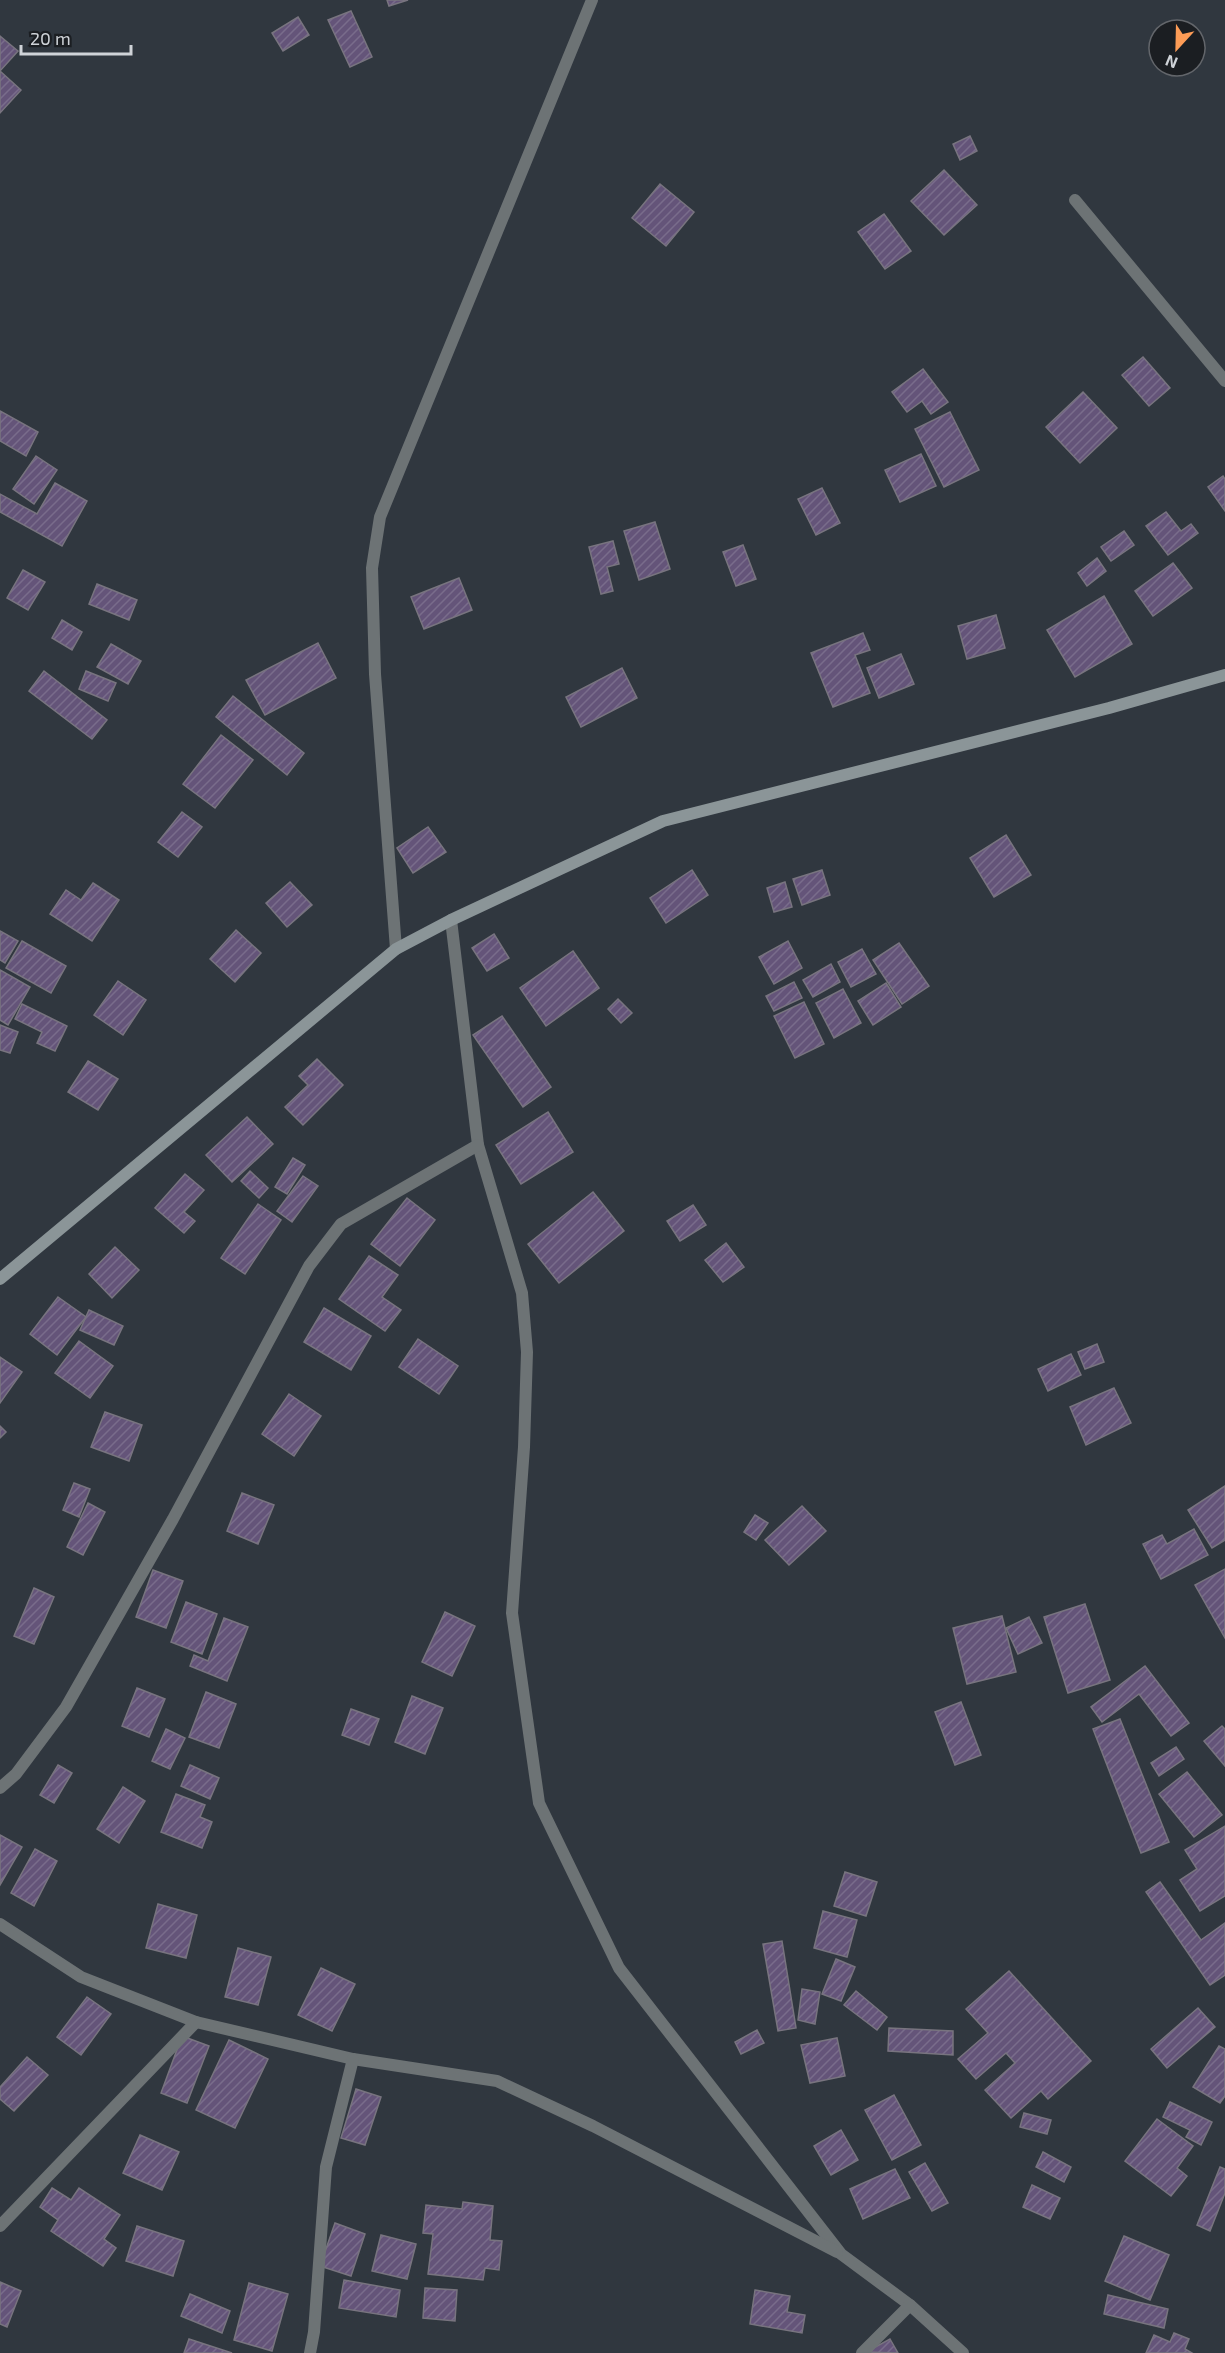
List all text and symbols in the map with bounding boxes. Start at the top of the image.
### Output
scale bar [21,18,130,56]
north arrow [1147,18,1207,78]
text: 20 m [30,27,71,49]
text: N [1162,51,1180,73]

